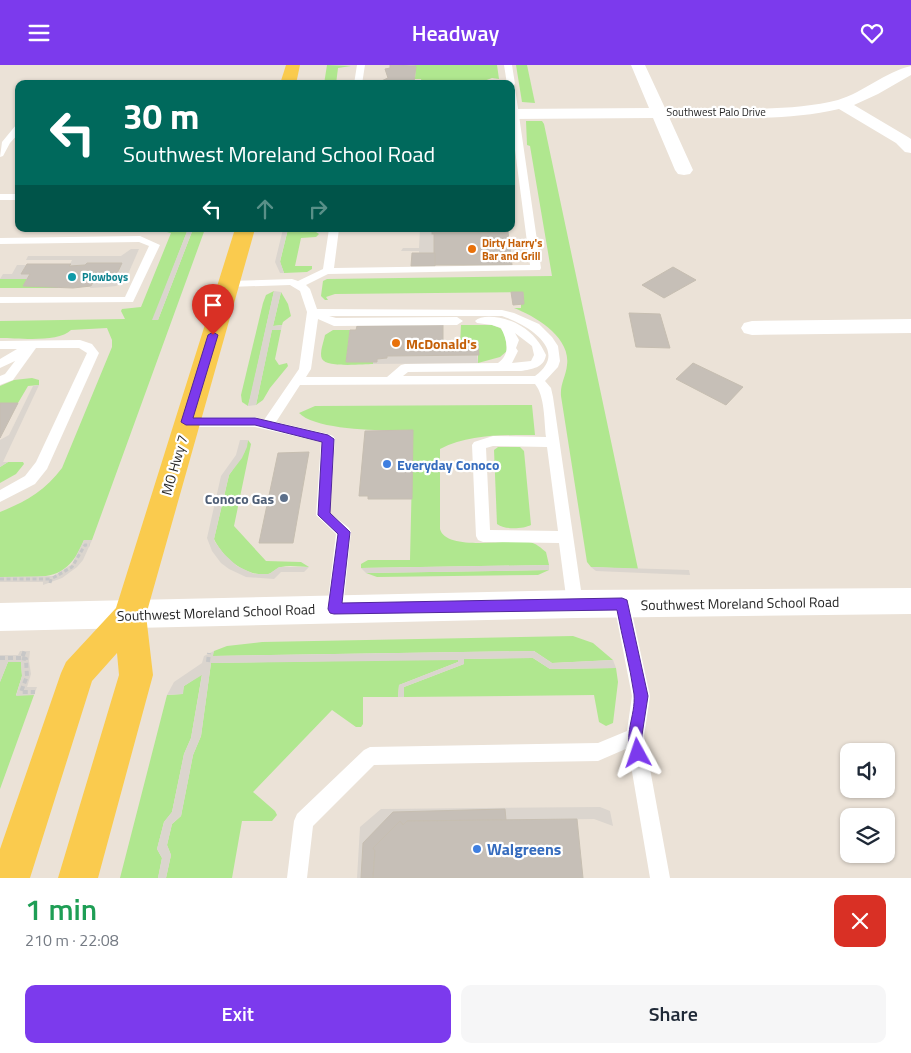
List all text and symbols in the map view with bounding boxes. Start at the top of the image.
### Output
text: Headway [412,16,499,50]
icon: menu [25,19,53,47]
icon: heart [858,19,886,47]
text: 30 m [123,89,199,143]
icon: left [40,100,105,165]
street label: Southwest Palo Drive [666,104,766,120]
text: Southwest Moreland School Road [123,137,435,171]
icon: left [198,195,226,223]
icon: ahead [251,195,279,223]
icon: right [304,195,332,223]
place label: Dirty Harry's Bar and Grill [482,235,542,264]
marker: Dirty Harry's Bar and Grill [466,243,478,255]
place label: Plowboys [82,269,128,285]
marker: Plowboys [66,271,78,283]
pin [192,284,234,335]
icon: arrive [199,291,227,319]
place label: McDonald's [406,333,477,354]
marker: McDonald's [390,337,402,349]
street label: MO Hwy 7 [155,432,193,498]
place label: Everyday Conoco [397,454,499,475]
marker: Everyday Conoco [381,458,393,470]
place label: Conoco Gas [205,488,274,509]
marker: Conoco Gas [278,492,290,504]
street label: Southwest Moreland School Road [640,591,840,615]
street label: Southwest Moreland School Road [116,598,316,626]
position arrow [611,726,663,778]
map controls [840,743,895,863]
button: sound [840,743,895,798]
button: layers [840,808,895,863]
place label: Walgreens [487,837,561,861]
marker: Walgreens [471,843,483,855]
text: 1 min [25,886,97,932]
button: close [834,895,886,947]
text: 210 m · 22:08 [25,928,119,952]
button: Exit [25,985,451,1043]
button: Share [461,985,886,1043]

